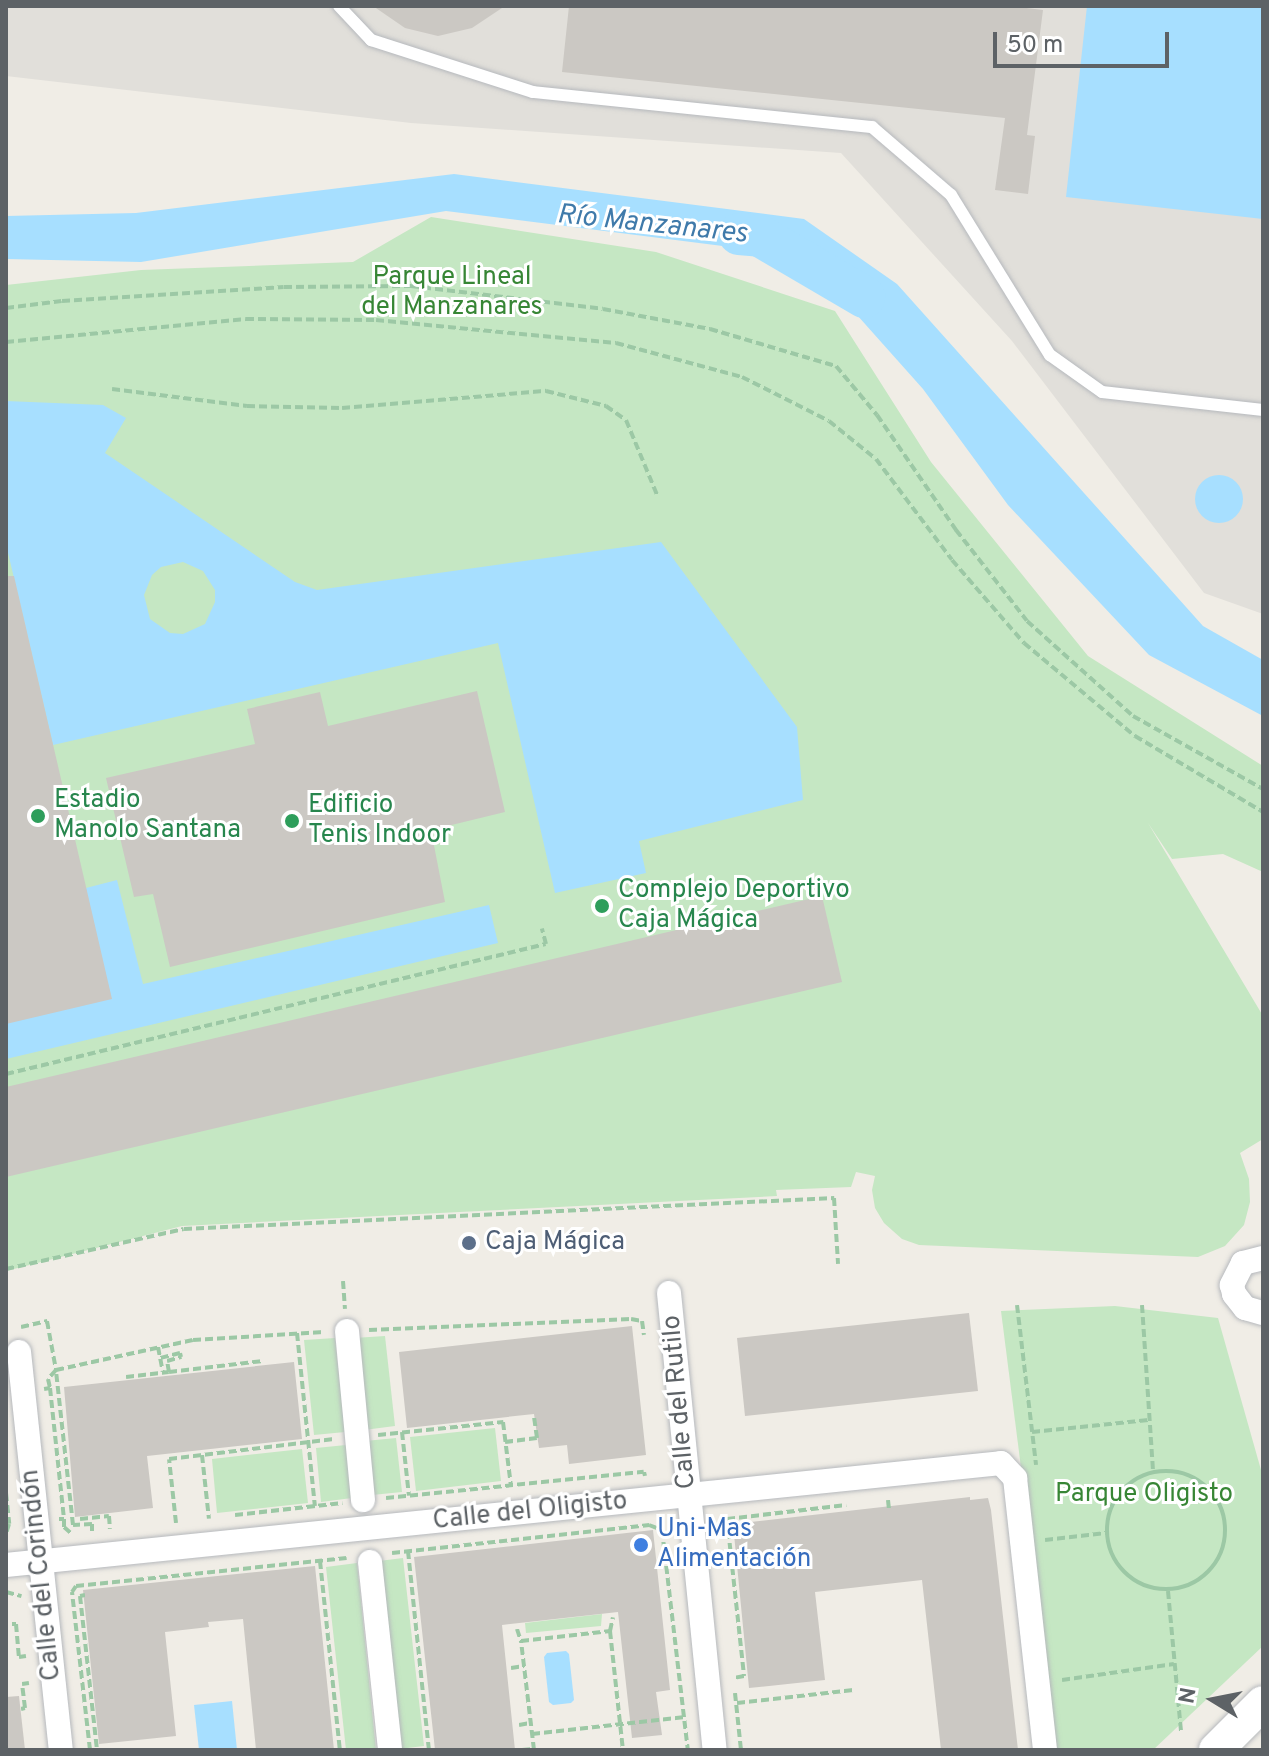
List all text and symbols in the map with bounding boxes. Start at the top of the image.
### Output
scale bar [997,16,1173,66]
text: 50 m [1007,31,1063,61]
water label: Río Manzanares [555,198,749,252]
park label: Parque Lineal del Manzanares [361,262,543,324]
place label: Estadio Manolo Santana [54,785,241,846]
place label: Edificio Tenis Indoor [308,790,451,852]
marker: Estadio Manolo Santana [29,807,47,825]
marker: Edificio Tenis Indoor [283,812,301,830]
place label: Complejo Deportivo Caja Mágica [618,875,850,936]
marker: Complejo Deportivo Caja Mágica [593,897,611,915]
place label: Caja Mágica [485,1227,625,1259]
marker: Caja Mágica [460,1234,478,1252]
street label: Calle del Rutilo [657,1314,703,1490]
street label: Calle del Corindón [15,1468,69,1682]
park label: Parque Oligisto [1055,1479,1233,1511]
street label: Calle del Oligisto [431,1486,629,1538]
place label: Uni-Mas Alimentación [657,1514,811,1576]
marker: Uni-Mas Alimentación [632,1536,650,1554]
north arrow [1173,1660,1253,1740]
text: N [1174,1686,1204,1706]

